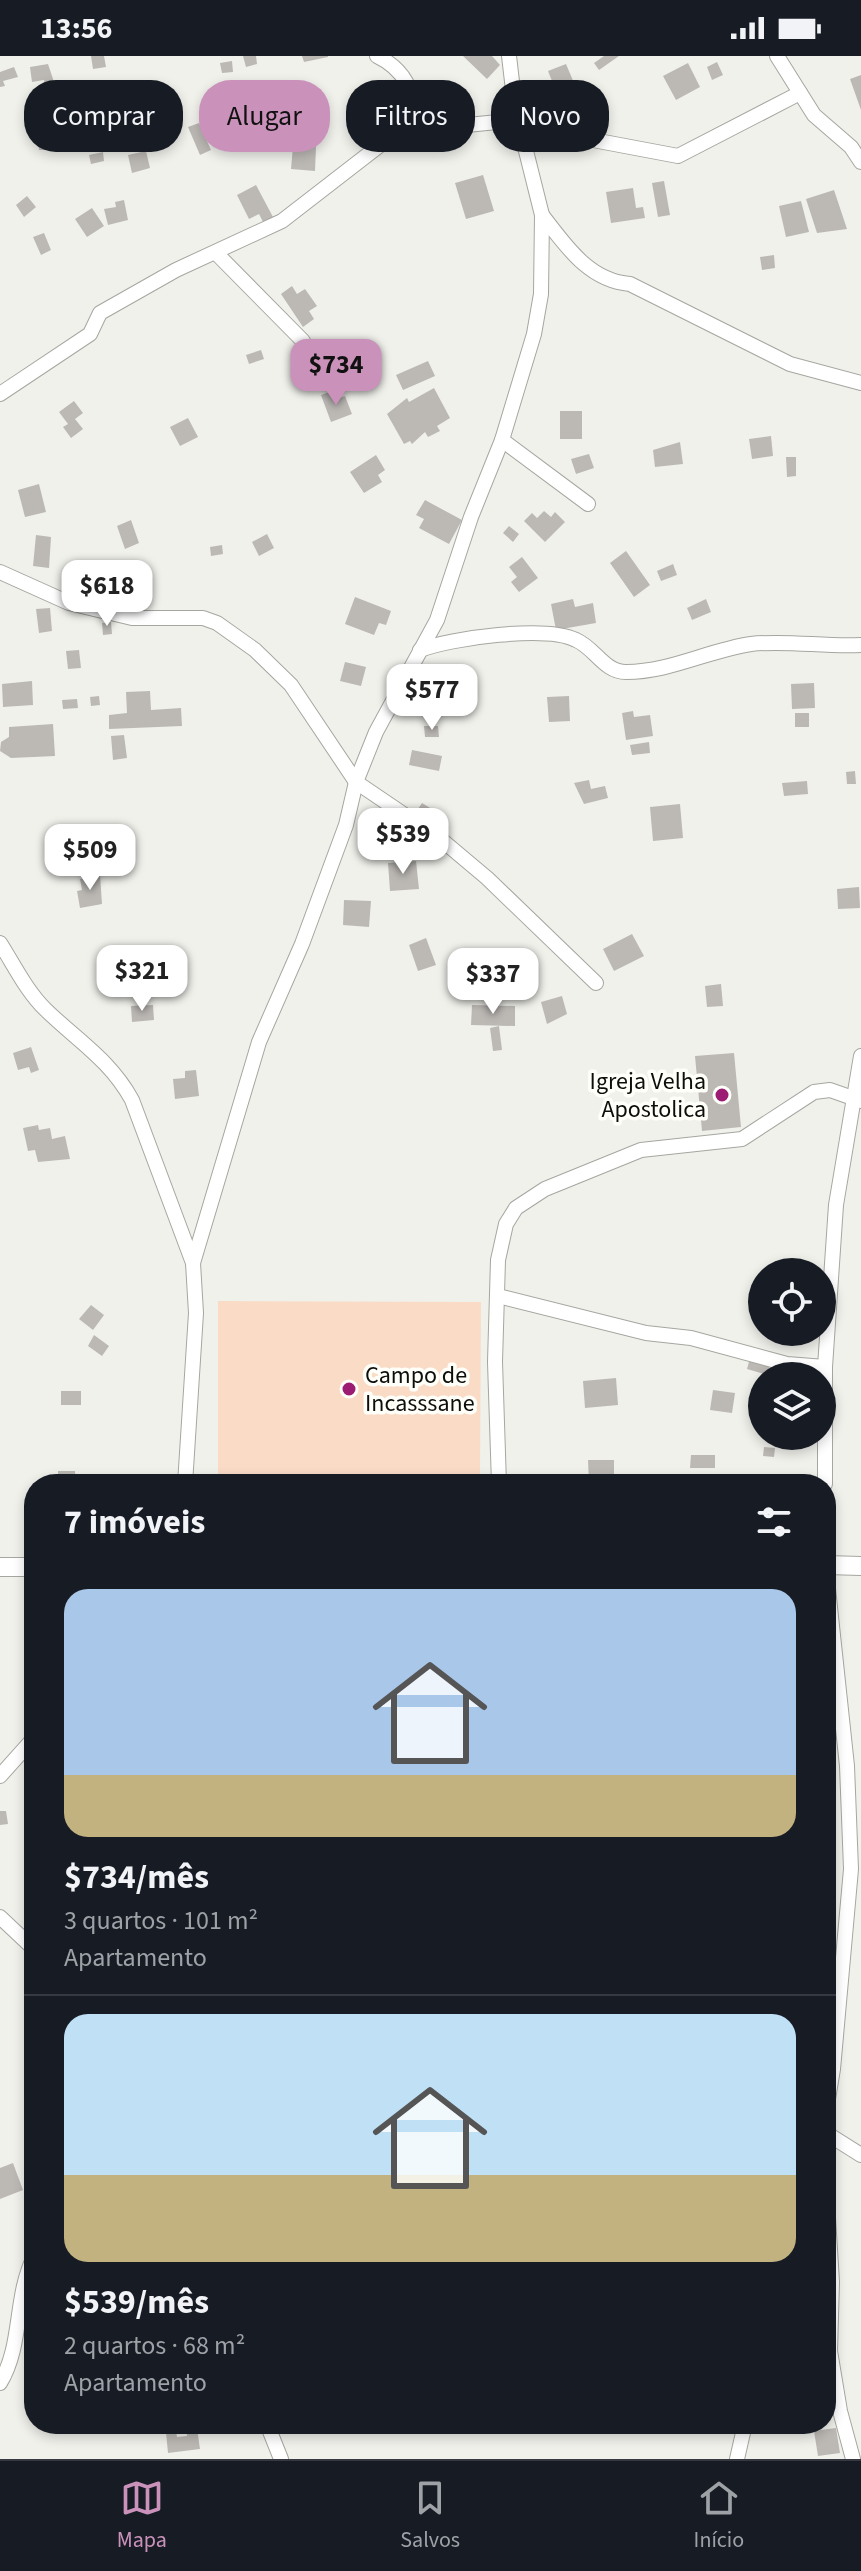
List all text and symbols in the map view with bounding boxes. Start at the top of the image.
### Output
text: 13:56 [40,7,112,50]
chip: Comprar [24,80,183,152]
chip: Alugar [199,80,330,152]
chip: Filtros [346,80,475,152]
chip: Novo [491,80,609,152]
pin: $734 [289,339,383,407]
text: $734 [309,346,363,383]
pin: $618 [60,560,154,628]
text: $618 [80,567,134,604]
pin: $577 [385,664,479,732]
text: $577 [405,671,459,708]
pin: $539 [356,808,450,876]
text: $539 [376,815,430,852]
pin: $509 [43,824,137,892]
text: $509 [63,831,117,868]
pin: $321 [95,945,189,1013]
pin: $337 [446,948,540,1016]
text: $321 [115,952,169,989]
text: $337 [466,955,520,992]
place label: Igreja Velha Apostolica [590,1064,706,1127]
marker: Igreja Velha Apostolica [713,1086,731,1104]
map controls [748,1258,836,1450]
button: locate [748,1258,836,1346]
place label: Campo de Incasssane [365,1358,475,1421]
button: layers [748,1362,836,1450]
marker: Campo de Incasssane [340,1380,358,1398]
text: 7 imóveis [64,1498,205,1547]
icon: filters [752,1500,796,1544]
icon: home [358,1641,502,1785]
text: $734/mês [64,1853,209,1902]
text: 3 quartos · 101 m² [64,1902,258,1939]
text: Apartamento [64,1939,207,1976]
icon: home [358,2066,502,2210]
text: $539/mês [64,2278,209,2327]
text: 2 quartos · 68 m² [64,2327,245,2364]
text: Apartamento [64,2364,207,2401]
tab: Mapa [117,2476,167,2556]
tab: Salvos [400,2476,460,2556]
tab: Início [694,2476,744,2556]

